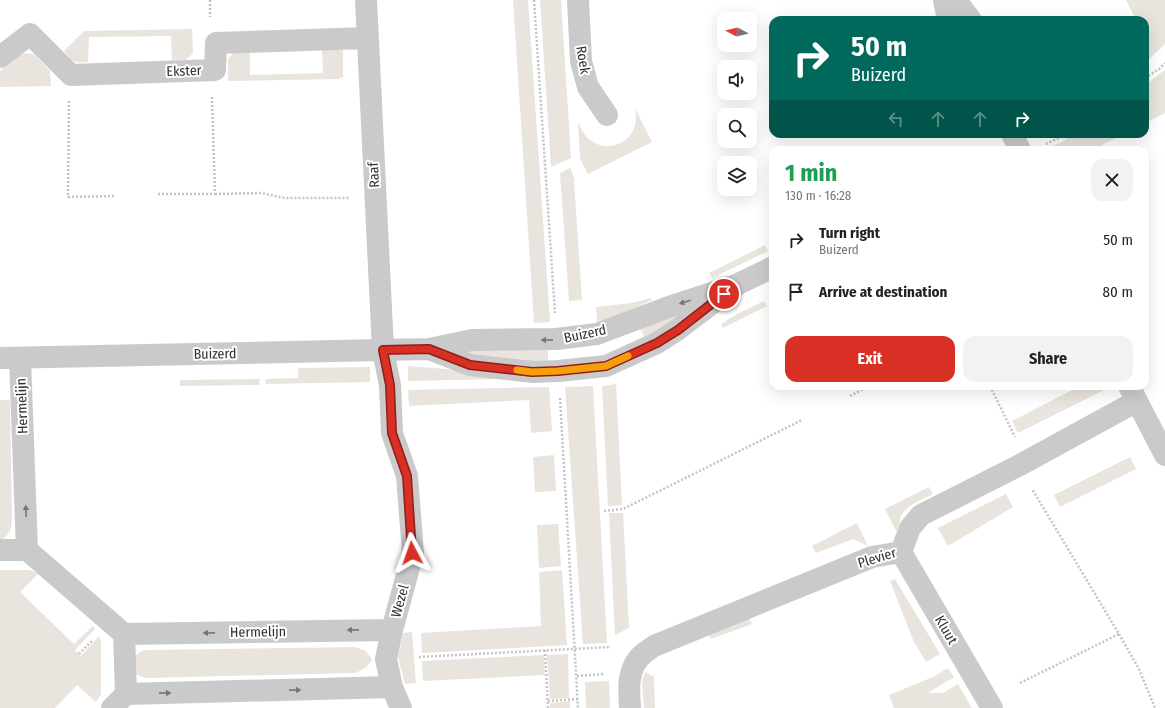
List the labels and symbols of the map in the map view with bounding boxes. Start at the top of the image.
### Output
north arrow [717,12,757,52]
street label: Roek [572,45,594,76]
street label: Ekster [166,62,202,80]
street label: Raaf [365,160,383,188]
pin [707,277,741,311]
one-way arrow [679,299,691,305]
street label: Buizerd [562,321,608,347]
one-way arrow [540,337,553,343]
street label: Buizerd [193,345,237,363]
street label: Hermelijn [13,378,31,434]
one-way arrow [22,505,29,517]
position arrow [391,532,433,574]
street label: Plevier [856,544,898,572]
street label: Wezel [387,582,413,619]
street label: Kluut [931,613,961,648]
street label: Hermelijn [230,623,286,641]
one-way arrow [346,627,359,633]
one-way arrow [203,629,215,636]
one-way arrow [289,686,301,693]
one-way arrow [159,690,172,696]

